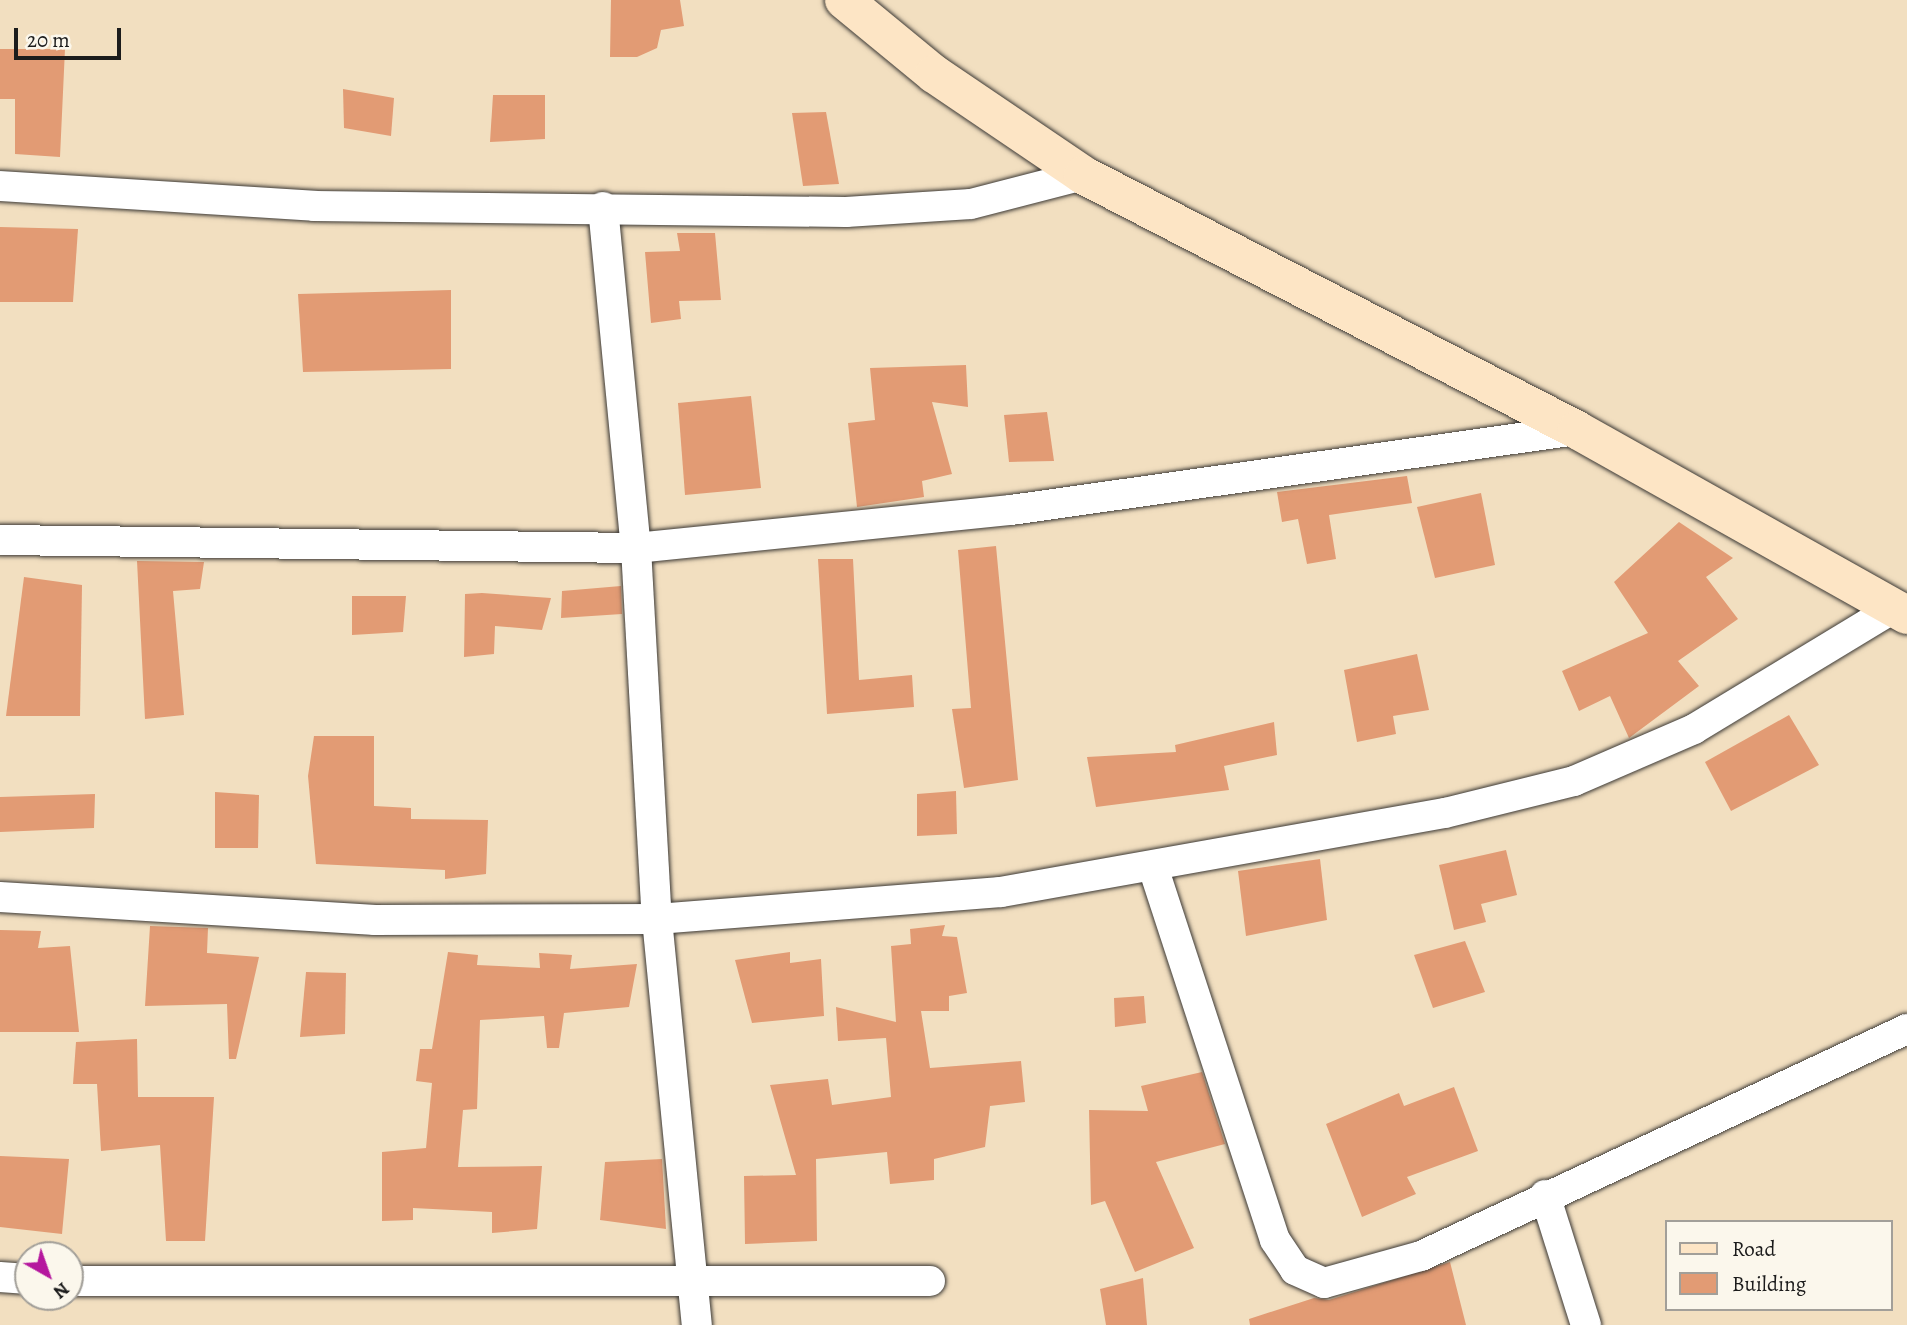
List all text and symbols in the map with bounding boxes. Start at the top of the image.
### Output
scale bar [18,14,124,58]
text: 20 m [27,26,70,54]
legend [1666,1220,1893,1311]
text: Road [1732,1235,1776,1263]
north arrow [14,1241,84,1311]
text: Building [1732,1270,1806,1298]
text: N [48,1276,75,1305]

